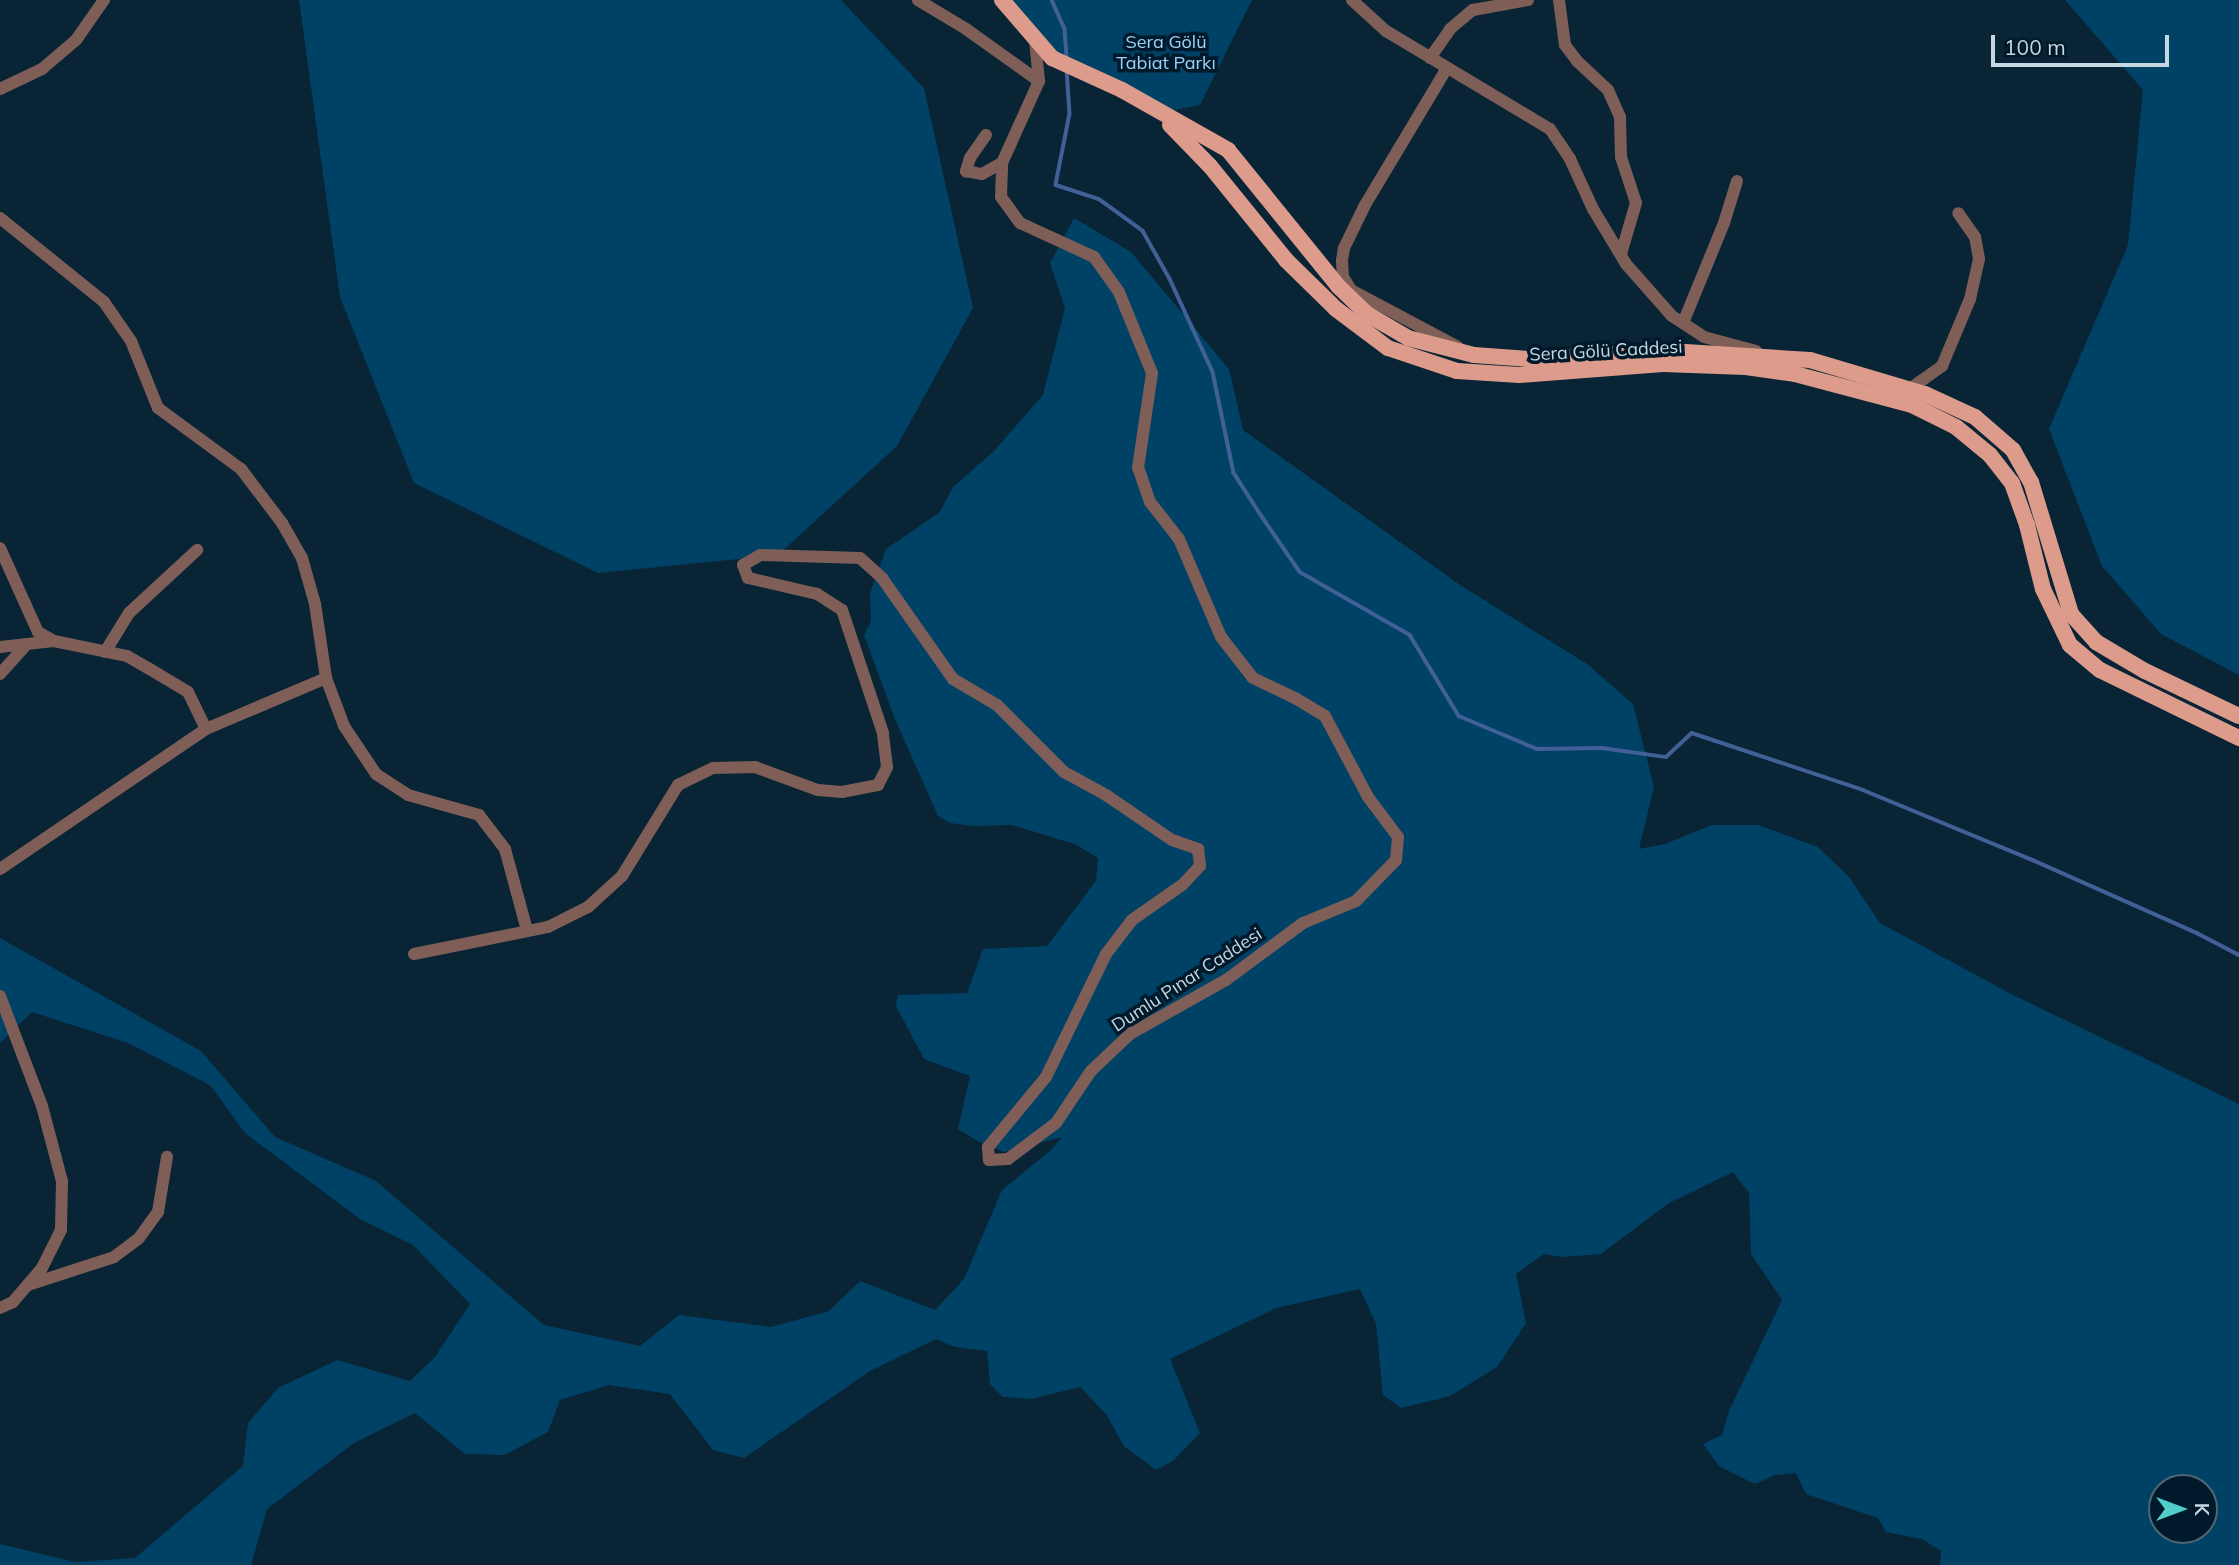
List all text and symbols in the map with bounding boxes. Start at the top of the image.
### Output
scale bar [1994,21,2172,65]
park label: Sera Gölü Tabiat Parkı [1116,32,1216,74]
text: 100 m [2004,34,2066,60]
street label: Sera Gölü Caddesi [1529,336,1683,366]
street label: Dumlu Pınar Caddesi [1108,923,1266,1037]
north arrow [2148,1474,2218,1544]
text: K [2190,1503,2214,1515]

